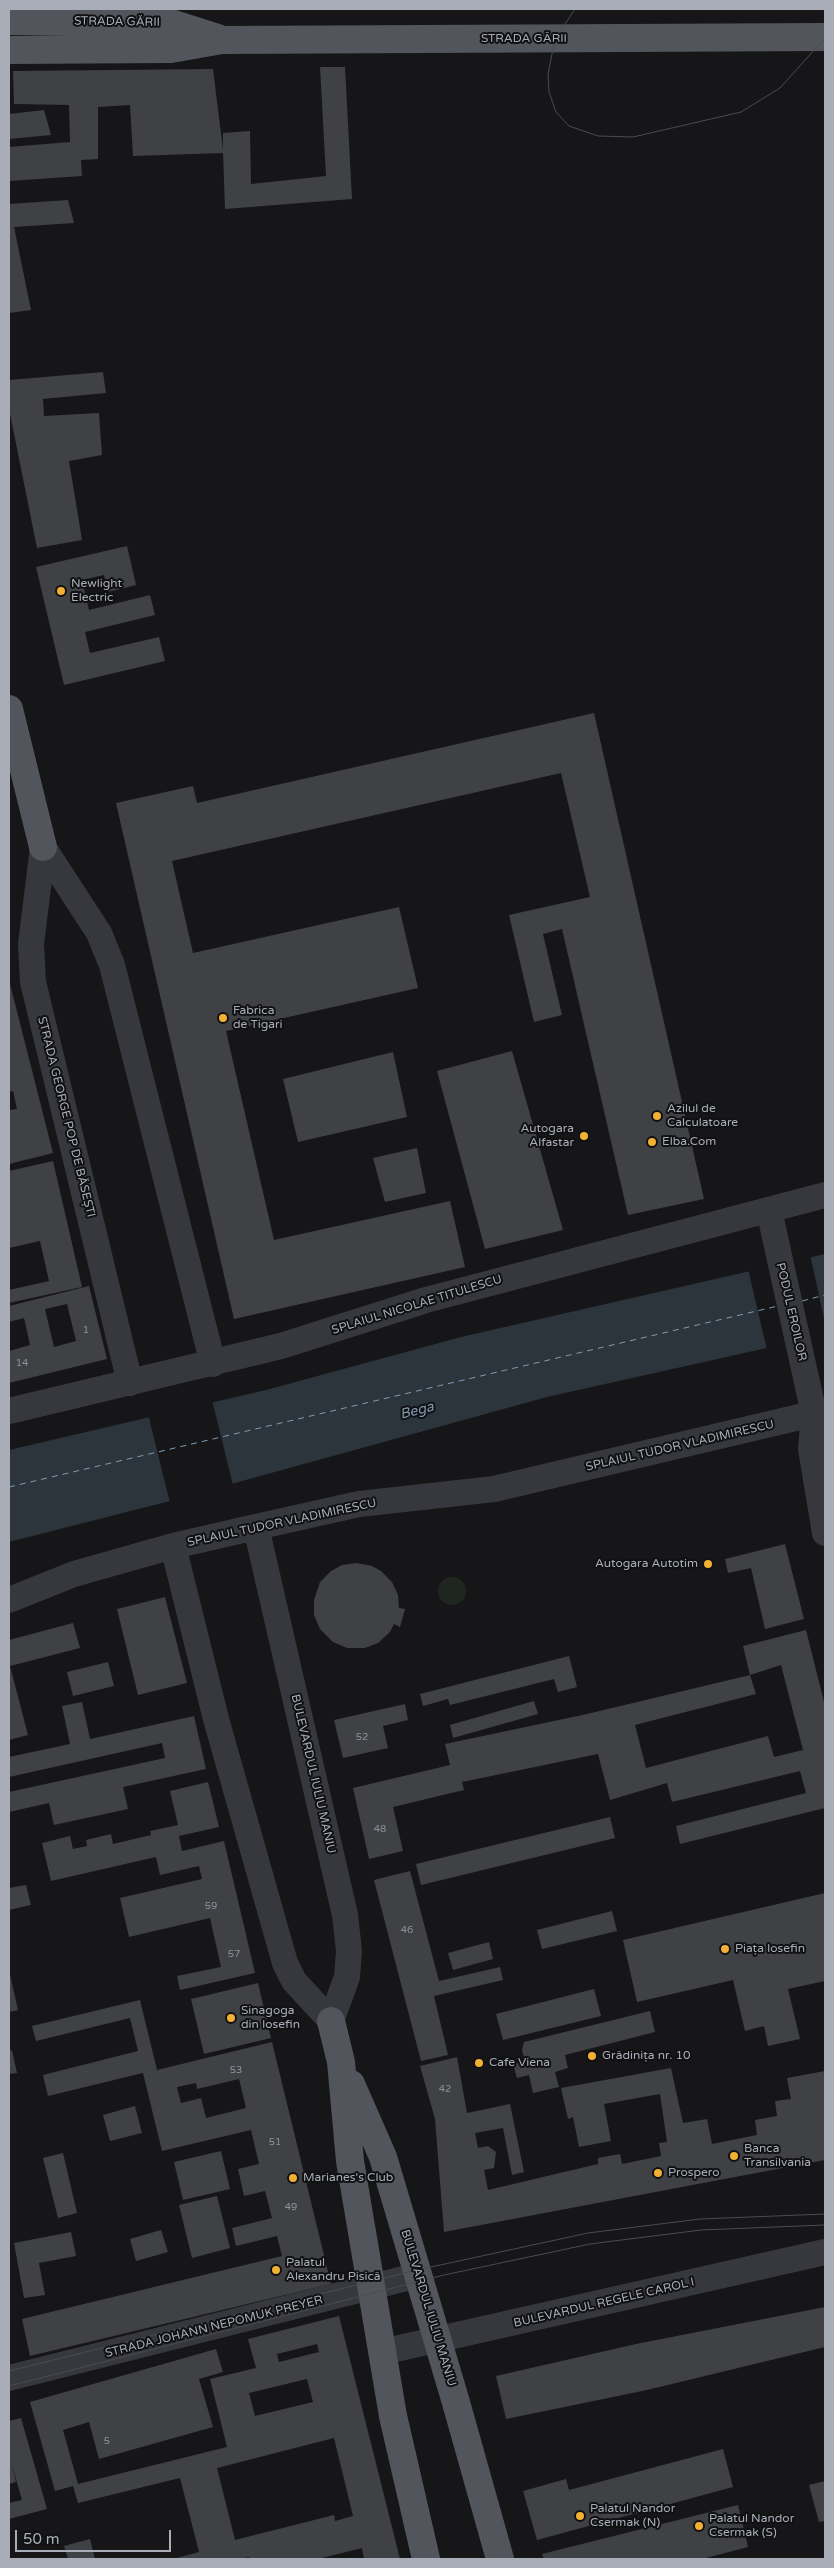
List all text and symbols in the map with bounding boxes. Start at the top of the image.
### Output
street label: STRADA GĂRII [74,14,160,30]
street label: STRADA GĂRII [481,32,567,46]
place label: Newlight Electric [71,577,122,605]
marker: Newlight Electric [55,585,67,597]
place label: Fabrica de Tigari [233,1004,283,1032]
marker: Fabrica de Tigari [217,1012,229,1024]
street label: STRADA GEORGE POP DE BĂSEȘTI [34,1015,98,1219]
place label: Azilul de Calculatoare [667,1102,738,1130]
marker: Azilul de Calculatoare [651,1110,663,1122]
place label: Autogara Alfastar [520,1122,574,1150]
marker: Autogara Alfastar [578,1130,590,1142]
place label: Elba.Com [662,1135,716,1149]
marker: Elba.Com [646,1136,658,1148]
street label: PODUL EROILOR [773,1261,809,1363]
street label: SPLAIUL NICOLAE TITULESCU [330,1272,504,1338]
house number: 1 [83,1324,89,1336]
house number: 14 [16,1357,28,1369]
water label: Bega [398,1399,436,1423]
street label: SPLAIUL TUDOR VLADIMIRESCU [584,1417,776,1475]
street label: SPLAIUL TUDOR VLADIMIRESCU [186,1496,378,1550]
place label: Autogara Autotim [595,1557,698,1571]
marker: Autogara Autotim [702,1558,714,1570]
street label: BULEVARDUL IULIU MANIU [288,1693,338,1855]
house number: 52 [356,1731,368,1743]
house number: 48 [374,1823,386,1835]
house number: 59 [205,1900,217,1912]
house number: 46 [401,1924,413,1936]
place label: Piața Iosefin [735,1942,805,1956]
marker: Piața Iosefin [719,1943,731,1955]
house number: 57 [228,1948,240,1960]
place label: Sinagoga din Iosefin [241,2004,300,2032]
marker: Sinagoga din Iosefin [225,2012,237,2024]
place label: Grădinița nr. 10 [602,2049,691,2063]
marker: Grădinița nr. 10 [586,2050,598,2062]
place label: Cafe Viena [489,2056,550,2070]
marker: Cafe Viena [473,2057,485,2069]
house number: 53 [230,2064,242,2076]
house number: 42 [439,2083,451,2095]
house number: 51 [269,2136,281,2148]
place label: Banca Transilvania [744,2142,811,2170]
marker: Banca Transilvania [728,2150,740,2162]
place label: Prospero [668,2166,720,2180]
marker: Prospero [652,2167,664,2179]
place label: Marianes's Club [303,2171,393,2185]
marker: Marianes's Club [287,2172,299,2184]
house number: 49 [285,2201,297,2213]
street label: BULEVARDUL IULIU MANIU [397,2228,459,2388]
place label: Palatul Alexandru Pisică [286,2256,381,2284]
marker: Palatul Alexandru Pisică [270,2264,282,2276]
street label: BULEVARDUL REGELE CAROL I [512,2275,696,2331]
street label: STRADA JOHANN NEPOMUK PREYER [104,2293,324,2361]
house number: 5 [104,2435,110,2447]
place label: Palatul Nandor Csermak (N) [590,2502,675,2530]
marker: Palatul Nandor Csermak (N) [574,2510,586,2522]
place label: Palatul Nandor Csermak (S) [709,2512,794,2540]
scale bar [18,2520,174,2552]
marker: Palatul Nandor Csermak (S) [693,2520,705,2532]
text: 50 m [23,2530,60,2548]

